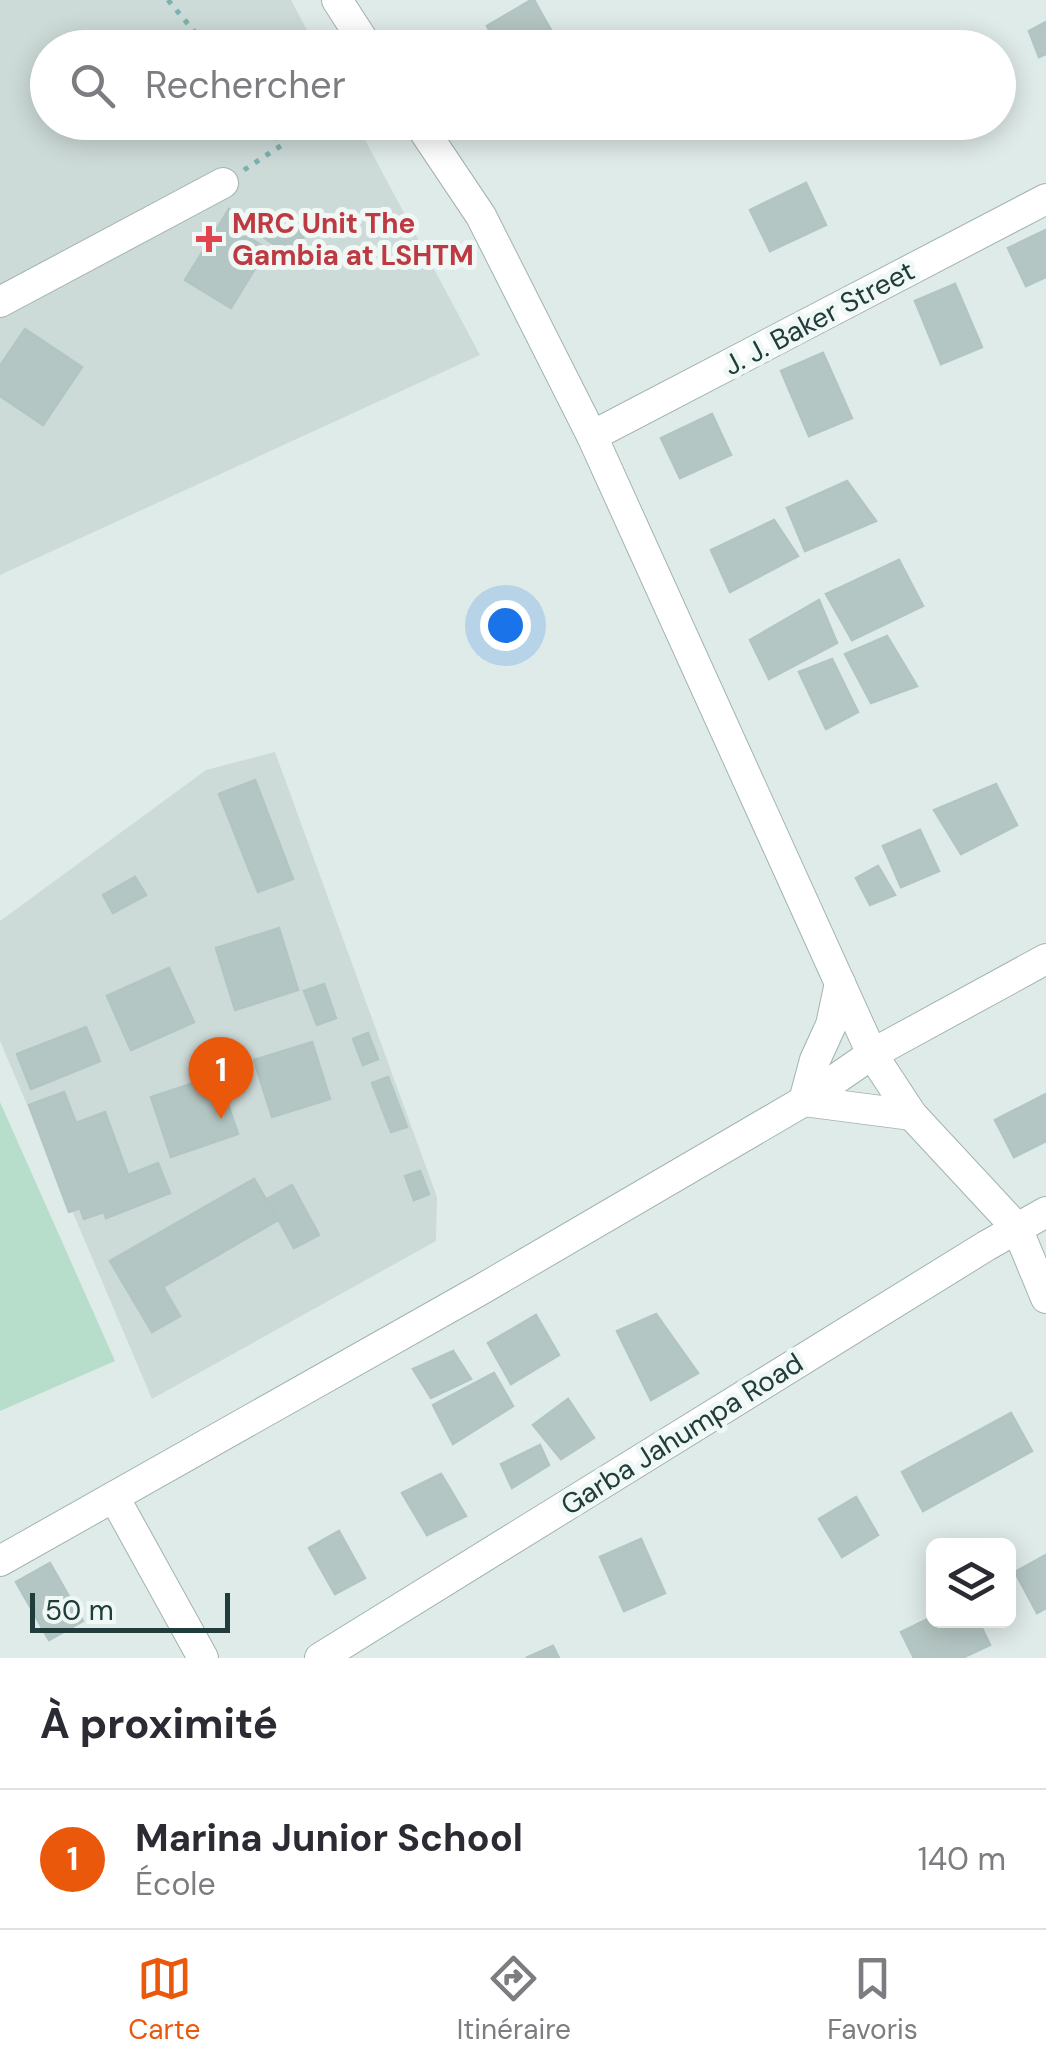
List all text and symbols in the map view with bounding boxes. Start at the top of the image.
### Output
search box [30,30,1016,140]
icon: search [65,58,120,113]
text: Rechercher [145,60,346,110]
place label: MRC Unit The Gambia at LSHTM [232,205,474,274]
marker: MRC Unit The Gambia at LSHTM [196,226,222,252]
street label: J. J. Baker Street [717,252,921,384]
your location [480,600,531,651]
pin: 1 [188,1036,254,1119]
street label: Garba Jahumpa Road [554,1344,810,1524]
map controls [926,1538,1016,1628]
button: layers [926,1538,1016,1628]
scale bar [30,1588,230,1632]
text: 50 m [45,1592,114,1629]
text: À proximité [40,1696,278,1751]
text: Marina Junior School [135,1813,523,1863]
text: 1 [67,1838,78,1880]
text: 140 m [918,1838,1006,1880]
text: École [135,1863,216,1905]
tab: Carte [128,1951,200,2048]
tab: Itinéraire [457,1951,571,2048]
tab: Favoris [827,1951,918,2048]

